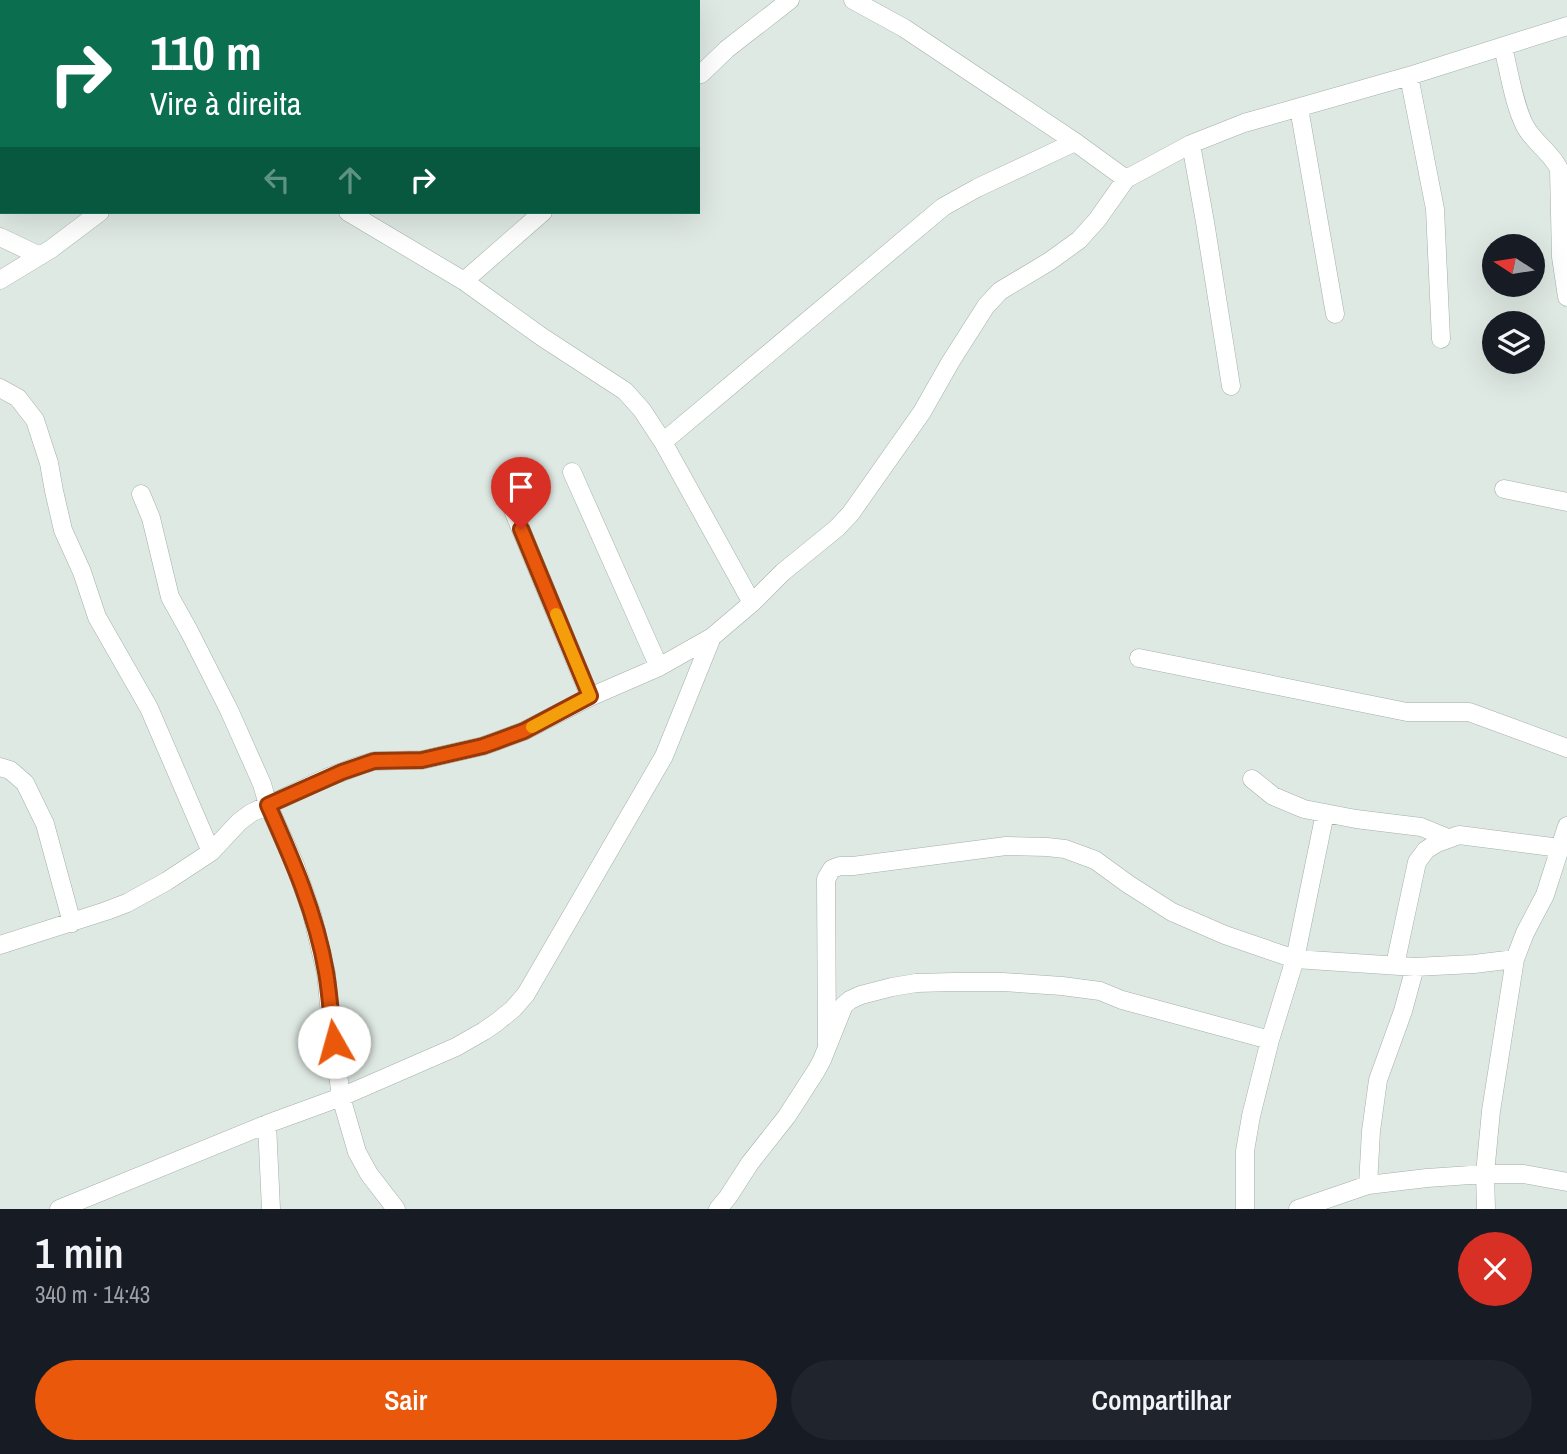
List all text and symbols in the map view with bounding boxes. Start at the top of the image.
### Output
text: 110 m [150,19,262,85]
icon: right [35,28,126,119]
text: Vire à direita [150,82,301,125]
icon: left [258,161,296,199]
icon: ahead [331,161,369,199]
icon: right [404,161,442,199]
north arrow [1482,234,1545,298]
map controls [1482,234,1545,374]
button: layers [1482,311,1545,374]
pin [491,457,551,529]
icon: arrive [502,468,540,506]
position arrow [297,1005,371,1079]
text: 1 min [35,1225,124,1281]
button: close [1458,1232,1532,1306]
text: 340 m · 14:43 [35,1279,150,1310]
button: Sair [35,1360,777,1440]
button: Compartilhar [791,1360,1532,1440]

